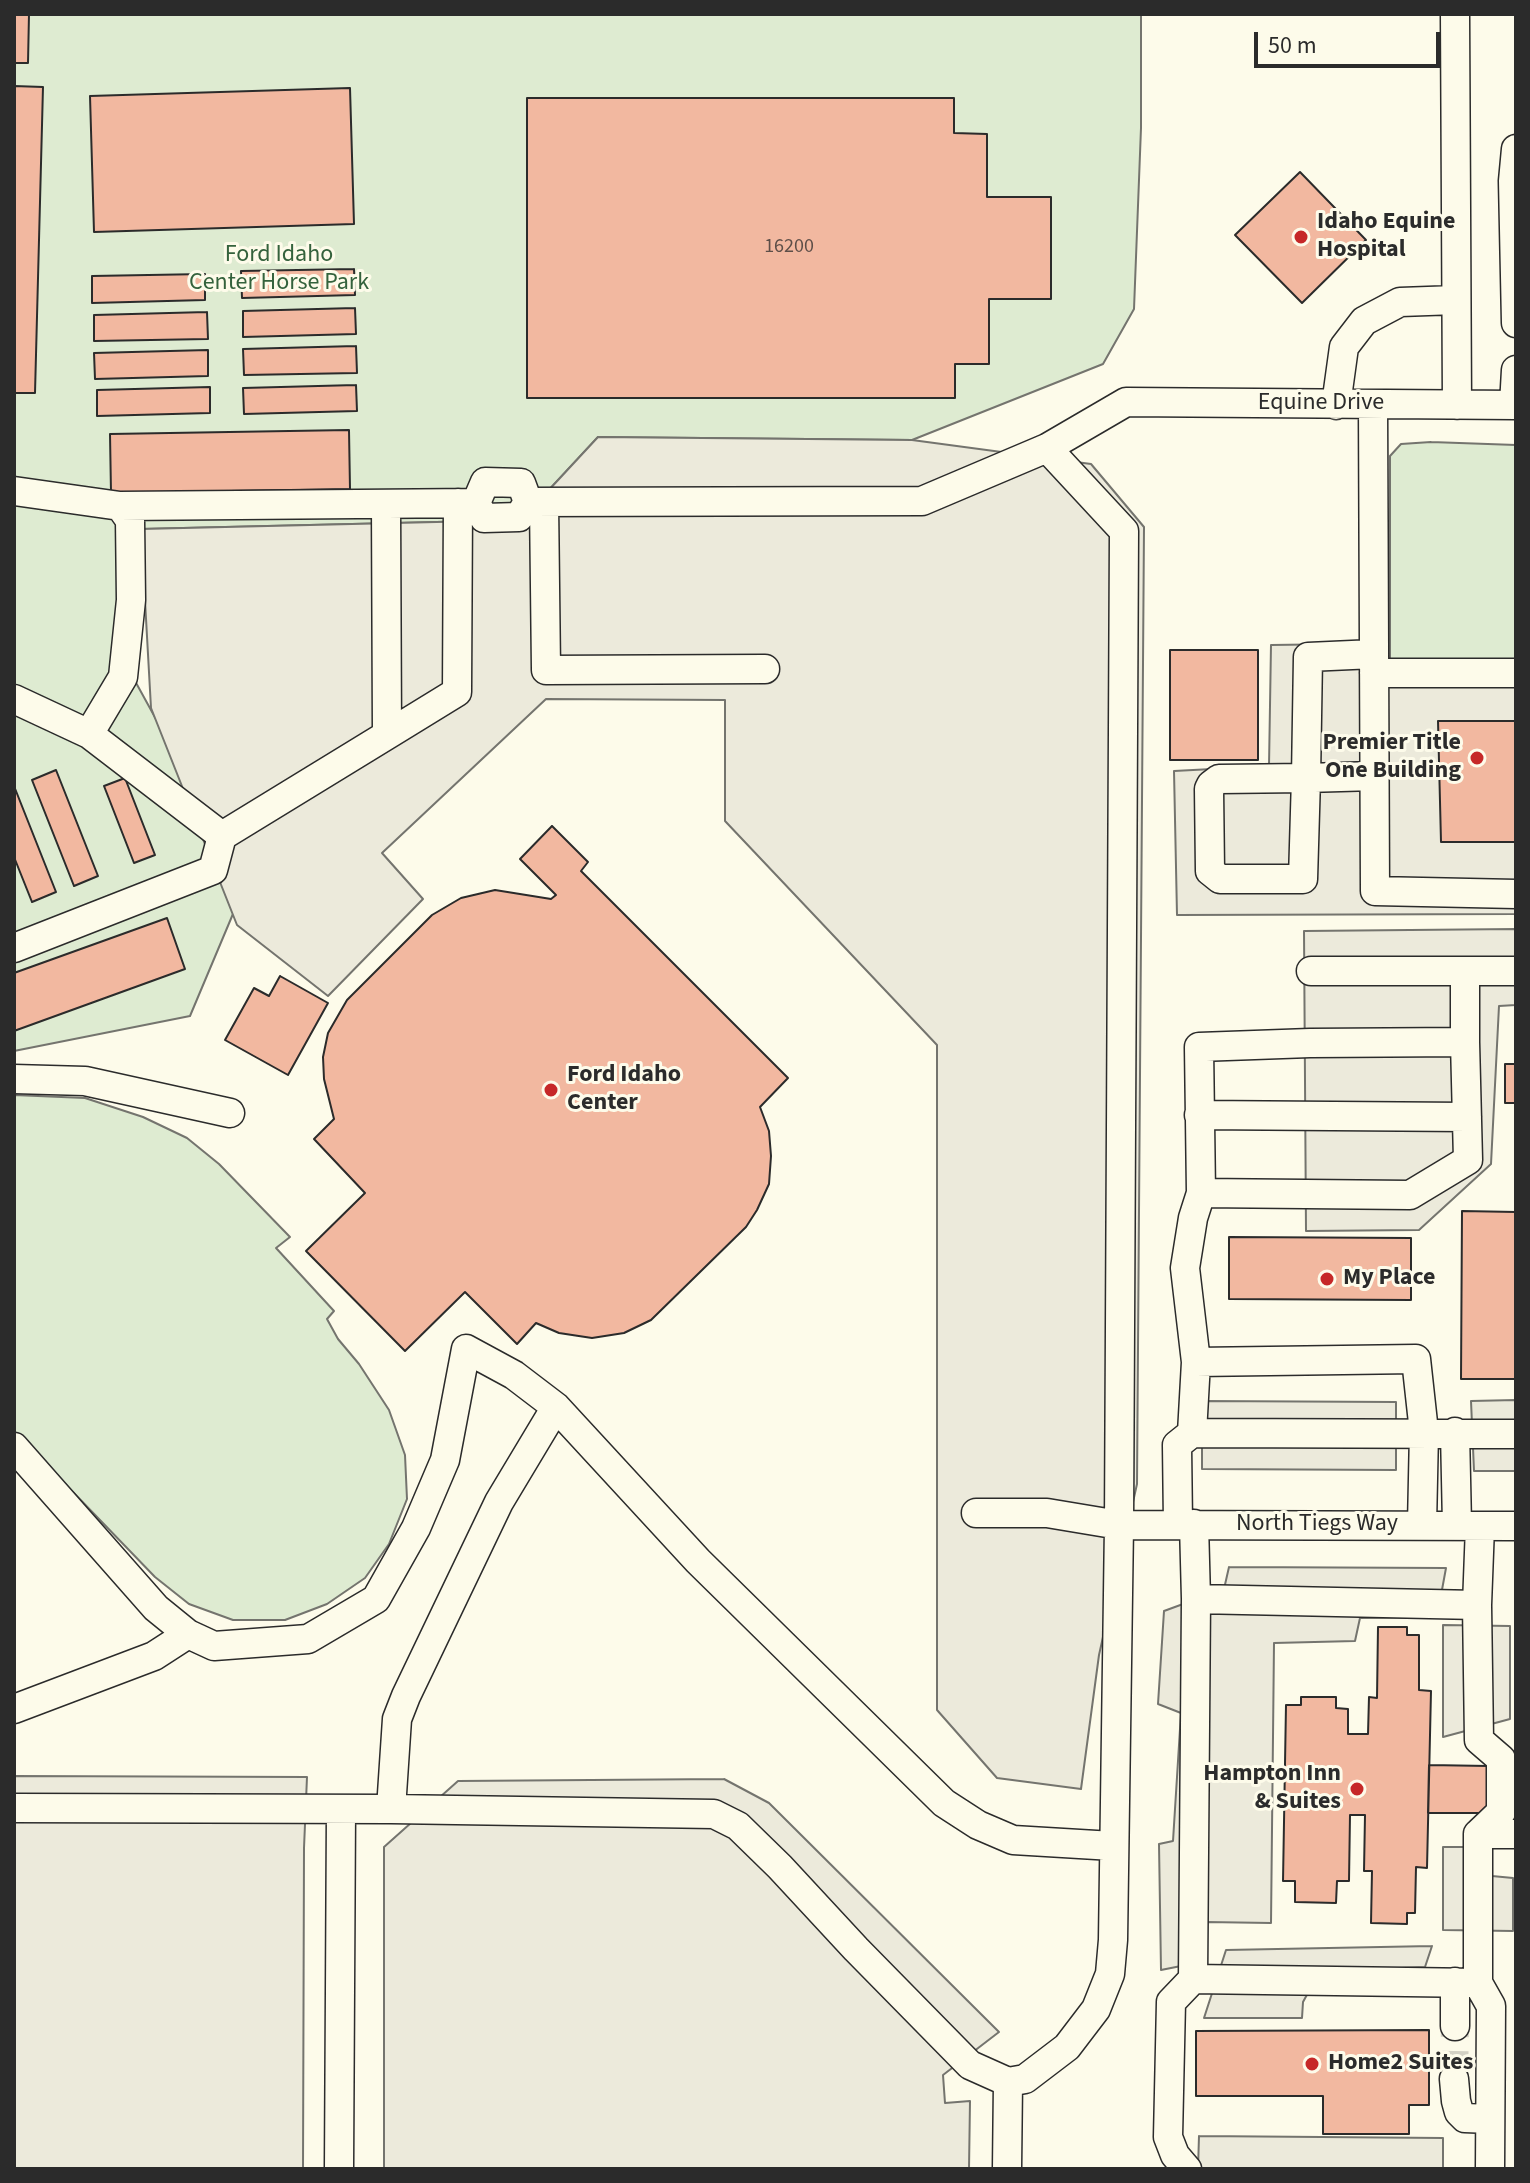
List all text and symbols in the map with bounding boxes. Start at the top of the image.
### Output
scale bar [1258,16,1444,66]
text: 50 m [1268,28,1317,63]
place label: Idaho Equine Hospital [1317,209,1456,265]
marker: Idaho Equine Hospital [1292,228,1310,246]
house number: 16200 [764,236,814,260]
park label: Ford Idaho Center Horse Park [189,242,369,298]
street label: Equine Drive [1258,390,1384,418]
place label: Premier Title One Building [1323,730,1461,786]
marker: Premier Title One Building [1468,749,1486,767]
place label: Ford Idaho Center [567,1062,681,1118]
marker: Ford Idaho Center [542,1081,560,1099]
place label: My Place [1343,1265,1435,1293]
marker: My Place [1318,1270,1336,1288]
street label: North Tiegs Way [1236,1511,1398,1539]
place label: Hampton Inn & Suites [1203,1761,1341,1817]
marker: Hampton Inn & Suites [1348,1780,1366,1798]
place label: Home2 Suites [1328,2050,1473,2078]
marker: Home2 Suites [1303,2055,1321,2073]

